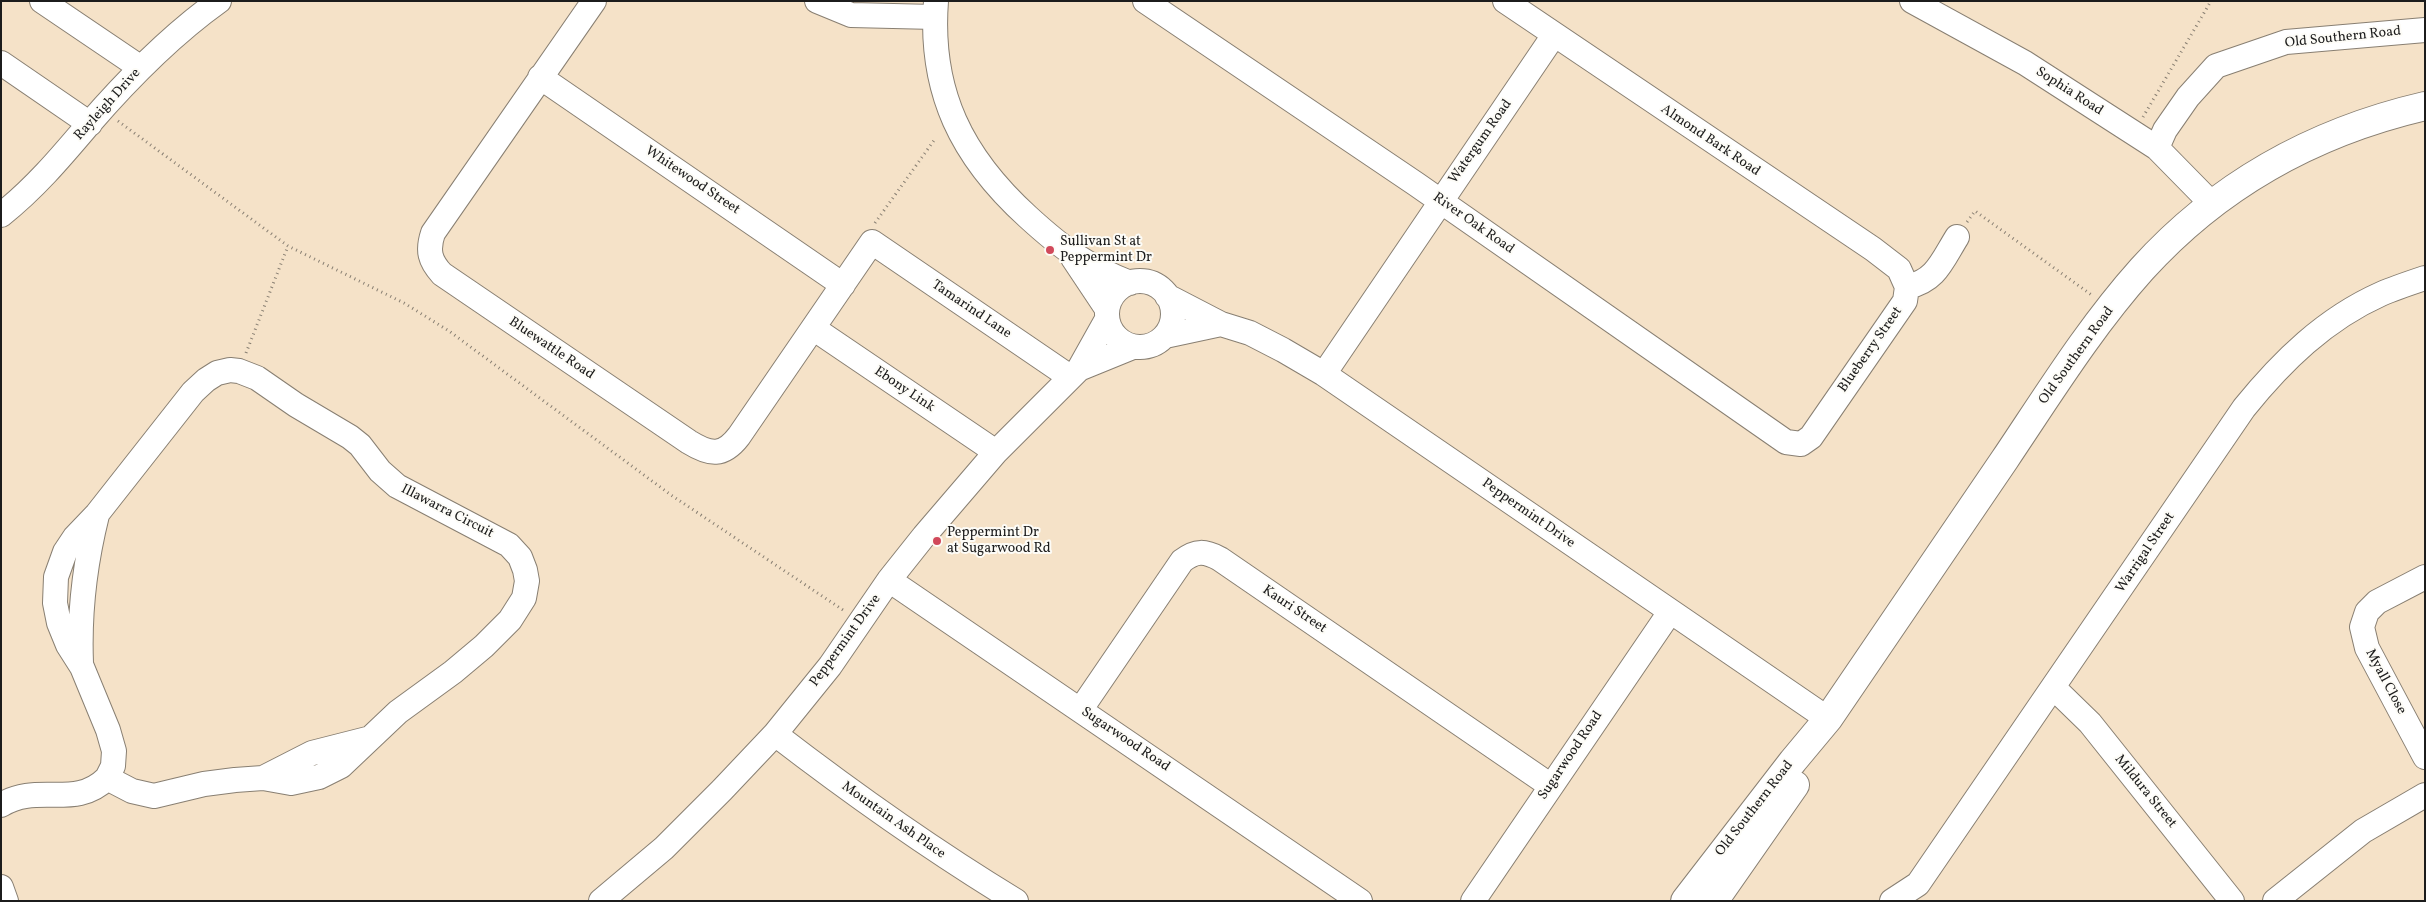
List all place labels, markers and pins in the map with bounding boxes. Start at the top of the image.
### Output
place label: Sullivan St at Peppermint Dr [1060,234,1152,266]
marker: Sullivan St at Peppermint Dr [1044,244,1056,256]
place label: Peppermint Dr at Sugarwood Rd [947,525,1051,558]
marker: Peppermint Dr at Sugarwood Rd [931,535,943,547]

